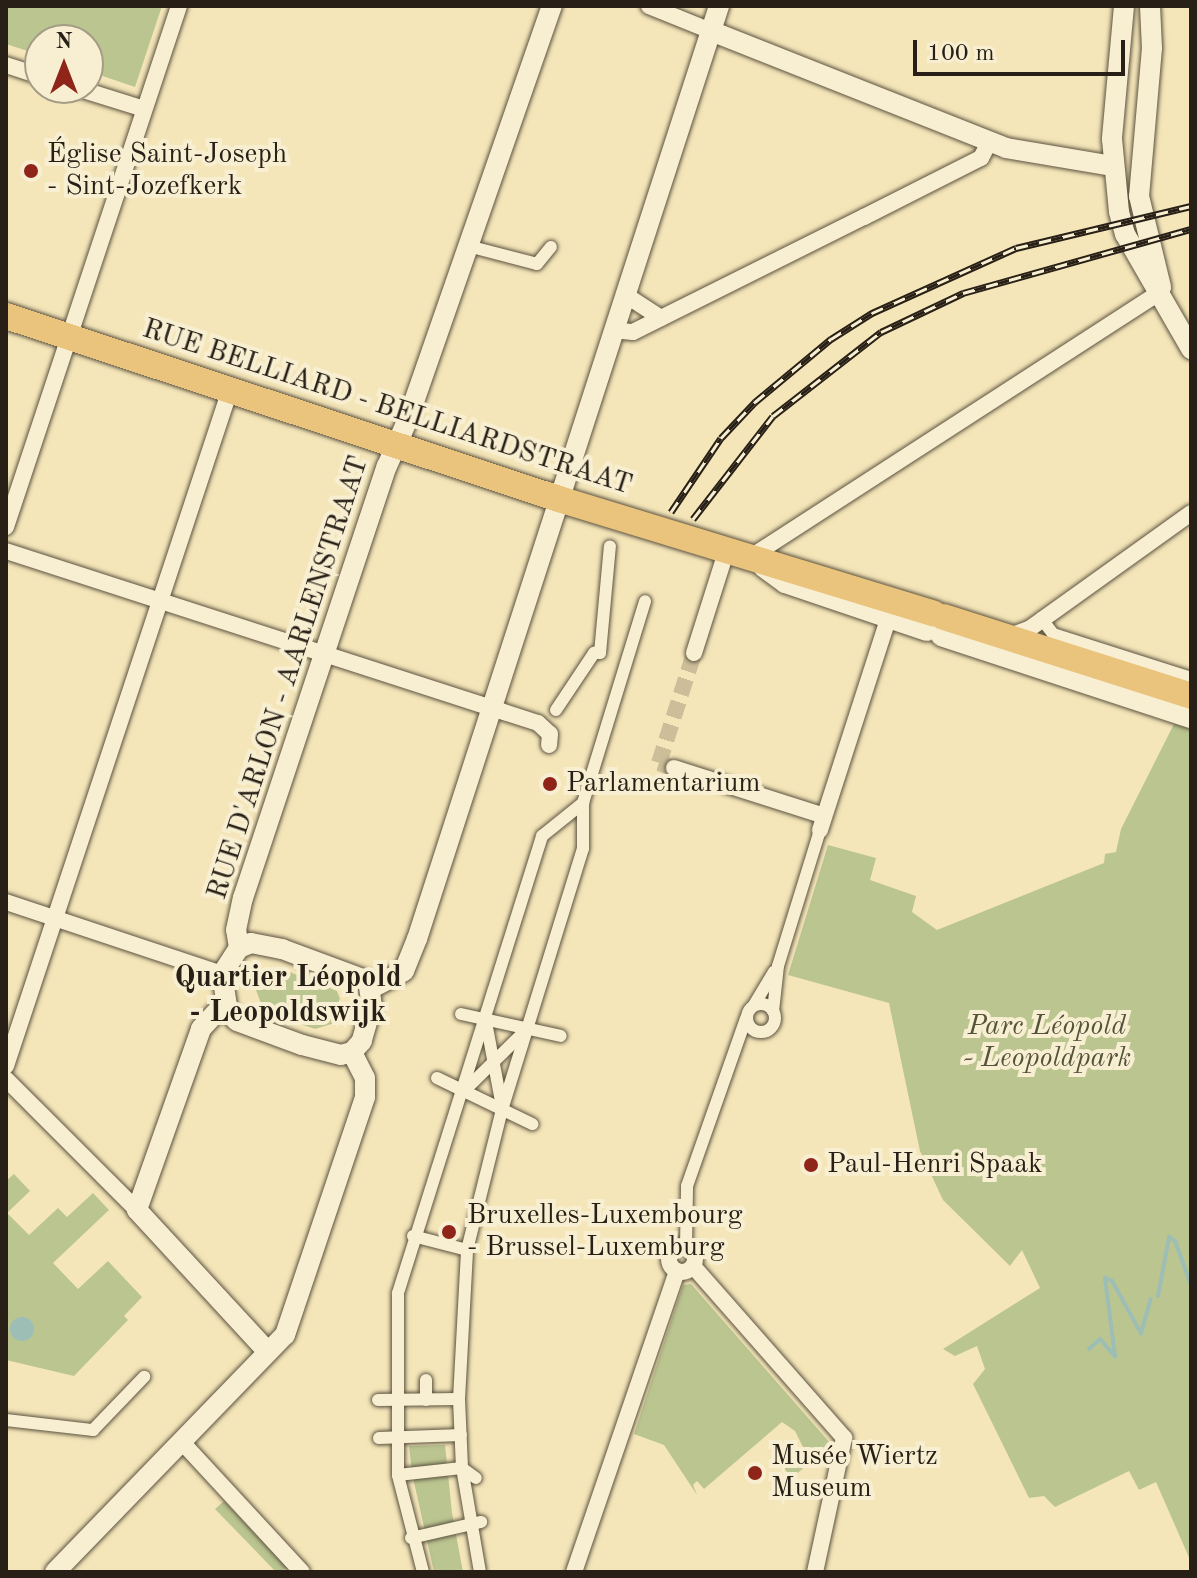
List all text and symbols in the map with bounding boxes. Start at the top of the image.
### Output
north arrow [24,24,104,104]
scale bar [917,24,1129,74]
text: N [56,31,72,53]
text: 100 m [927,42,995,66]
place label: Église Saint-Joseph - Sint-Jozefkerk [47,138,287,204]
marker: Église Saint-Joseph - Sint-Jozefkerk [22,162,40,180]
street label: RUE BELLIARD - BELLIARDSTRAAT [138,313,636,503]
street label: RUE D'ARLON - AARLENSTRAAT [201,452,377,904]
place label: Parlamentarium [566,767,761,801]
marker: Parlamentarium [541,775,559,793]
district label: Quartier Léopold - Leopoldswijk [174,960,402,1030]
park label: Parc Léopold - Leopoldpark [963,1010,1131,1076]
place label: Paul-Henri Spaak [827,1148,1043,1182]
marker: Paul-Henri Spaak [802,1156,820,1174]
place label: Bruxelles-Luxembourg - Brussel-Luxemburg [467,1199,743,1265]
marker: Bruxelles-Luxembourg - Brussel-Luxemburg [438,1221,460,1243]
place label: Musée Wiertz Museum [771,1440,938,1506]
marker: Musée Wiertz Museum [746,1464,764,1482]

